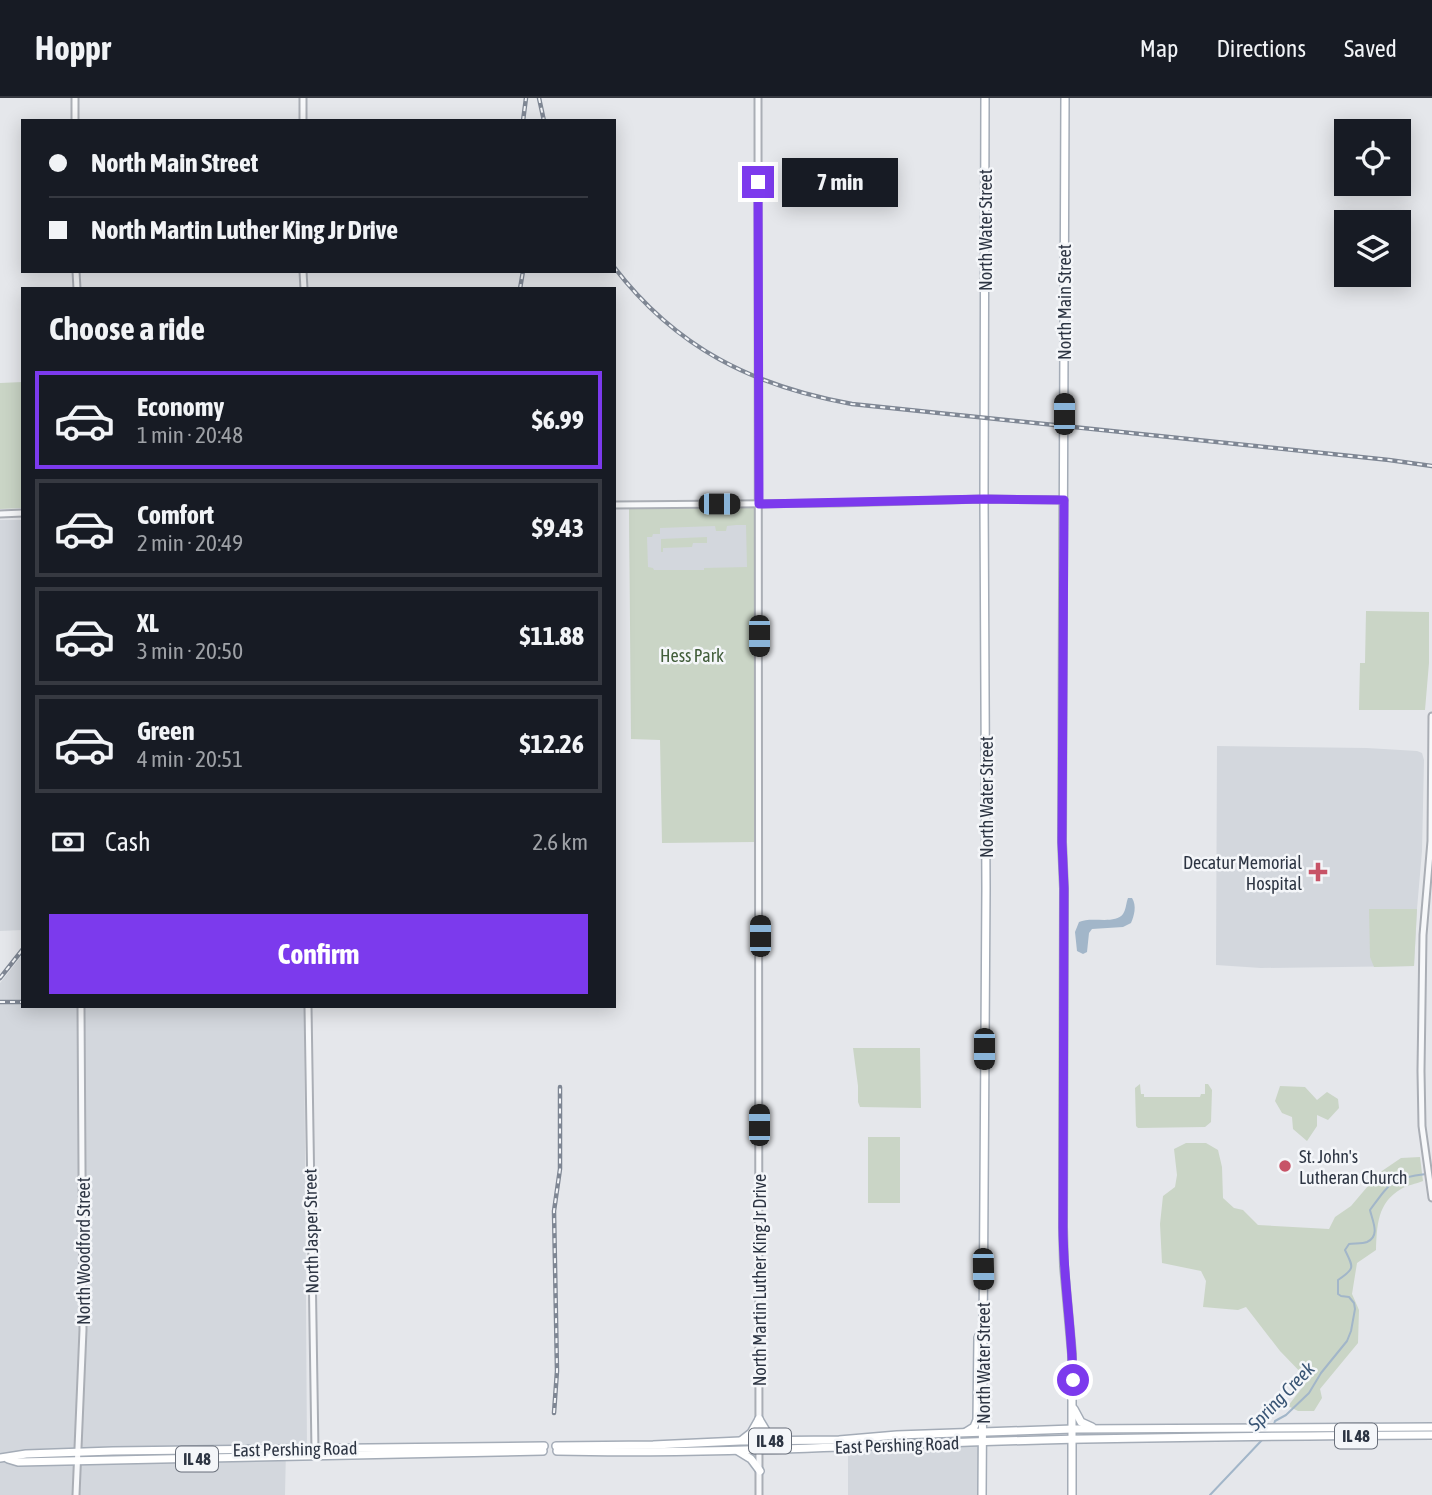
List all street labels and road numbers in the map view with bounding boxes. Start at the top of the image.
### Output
street label: North Water Street [975,169,996,291]
street label: North Main Street [1054,244,1075,360]
street label: North Water Street [976,736,997,858]
street label: North Jasper Street [299,1168,323,1294]
street label: North Martin Luther King Jr Drive [749,1174,770,1386]
street label: North Woodford Street [73,1177,94,1325]
street label: North Water Street [973,1302,994,1424]
road number: IL 48 [1335,1424,1377,1448]
road number: IL 48 [749,1428,791,1454]
street label: East Pershing Road [834,1432,960,1458]
street label: East Pershing Road [232,1437,358,1461]
road number: IL 48 [176,1446,218,1471]

